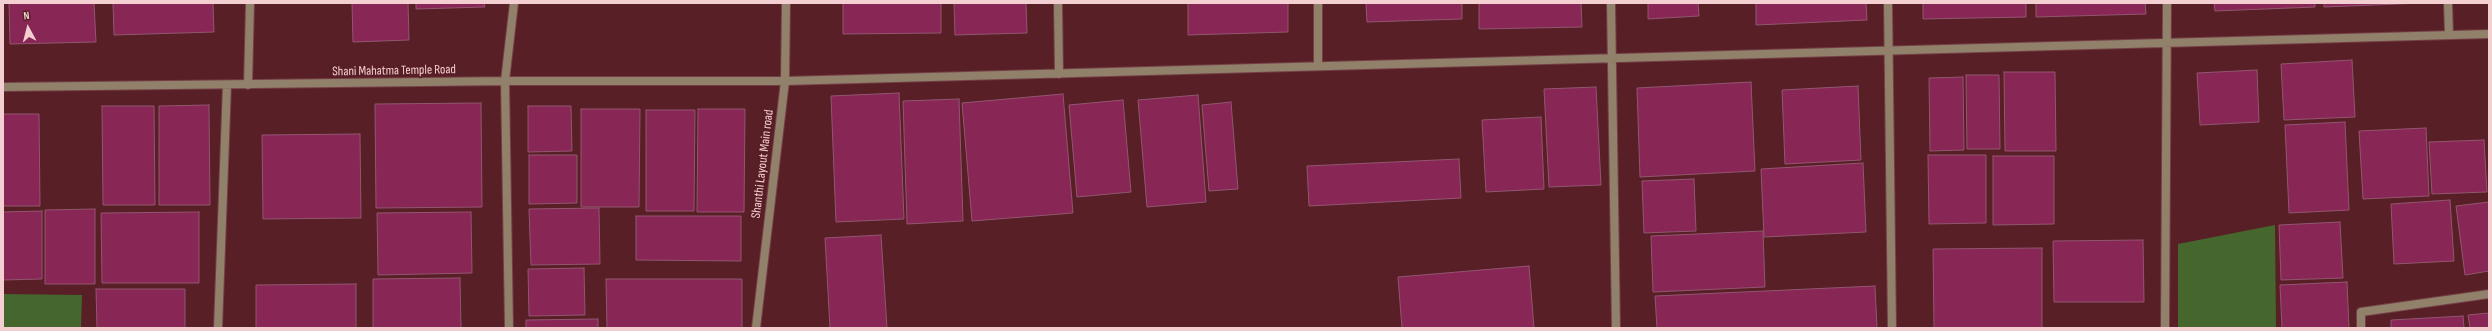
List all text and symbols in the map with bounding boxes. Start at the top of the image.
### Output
north arrow [8,8,48,48]
text: N [23,9,30,22]
street label: Shani Mahatma Temple Road [332,62,456,80]
street label: Shanthi Layout Main road [749,109,777,219]

